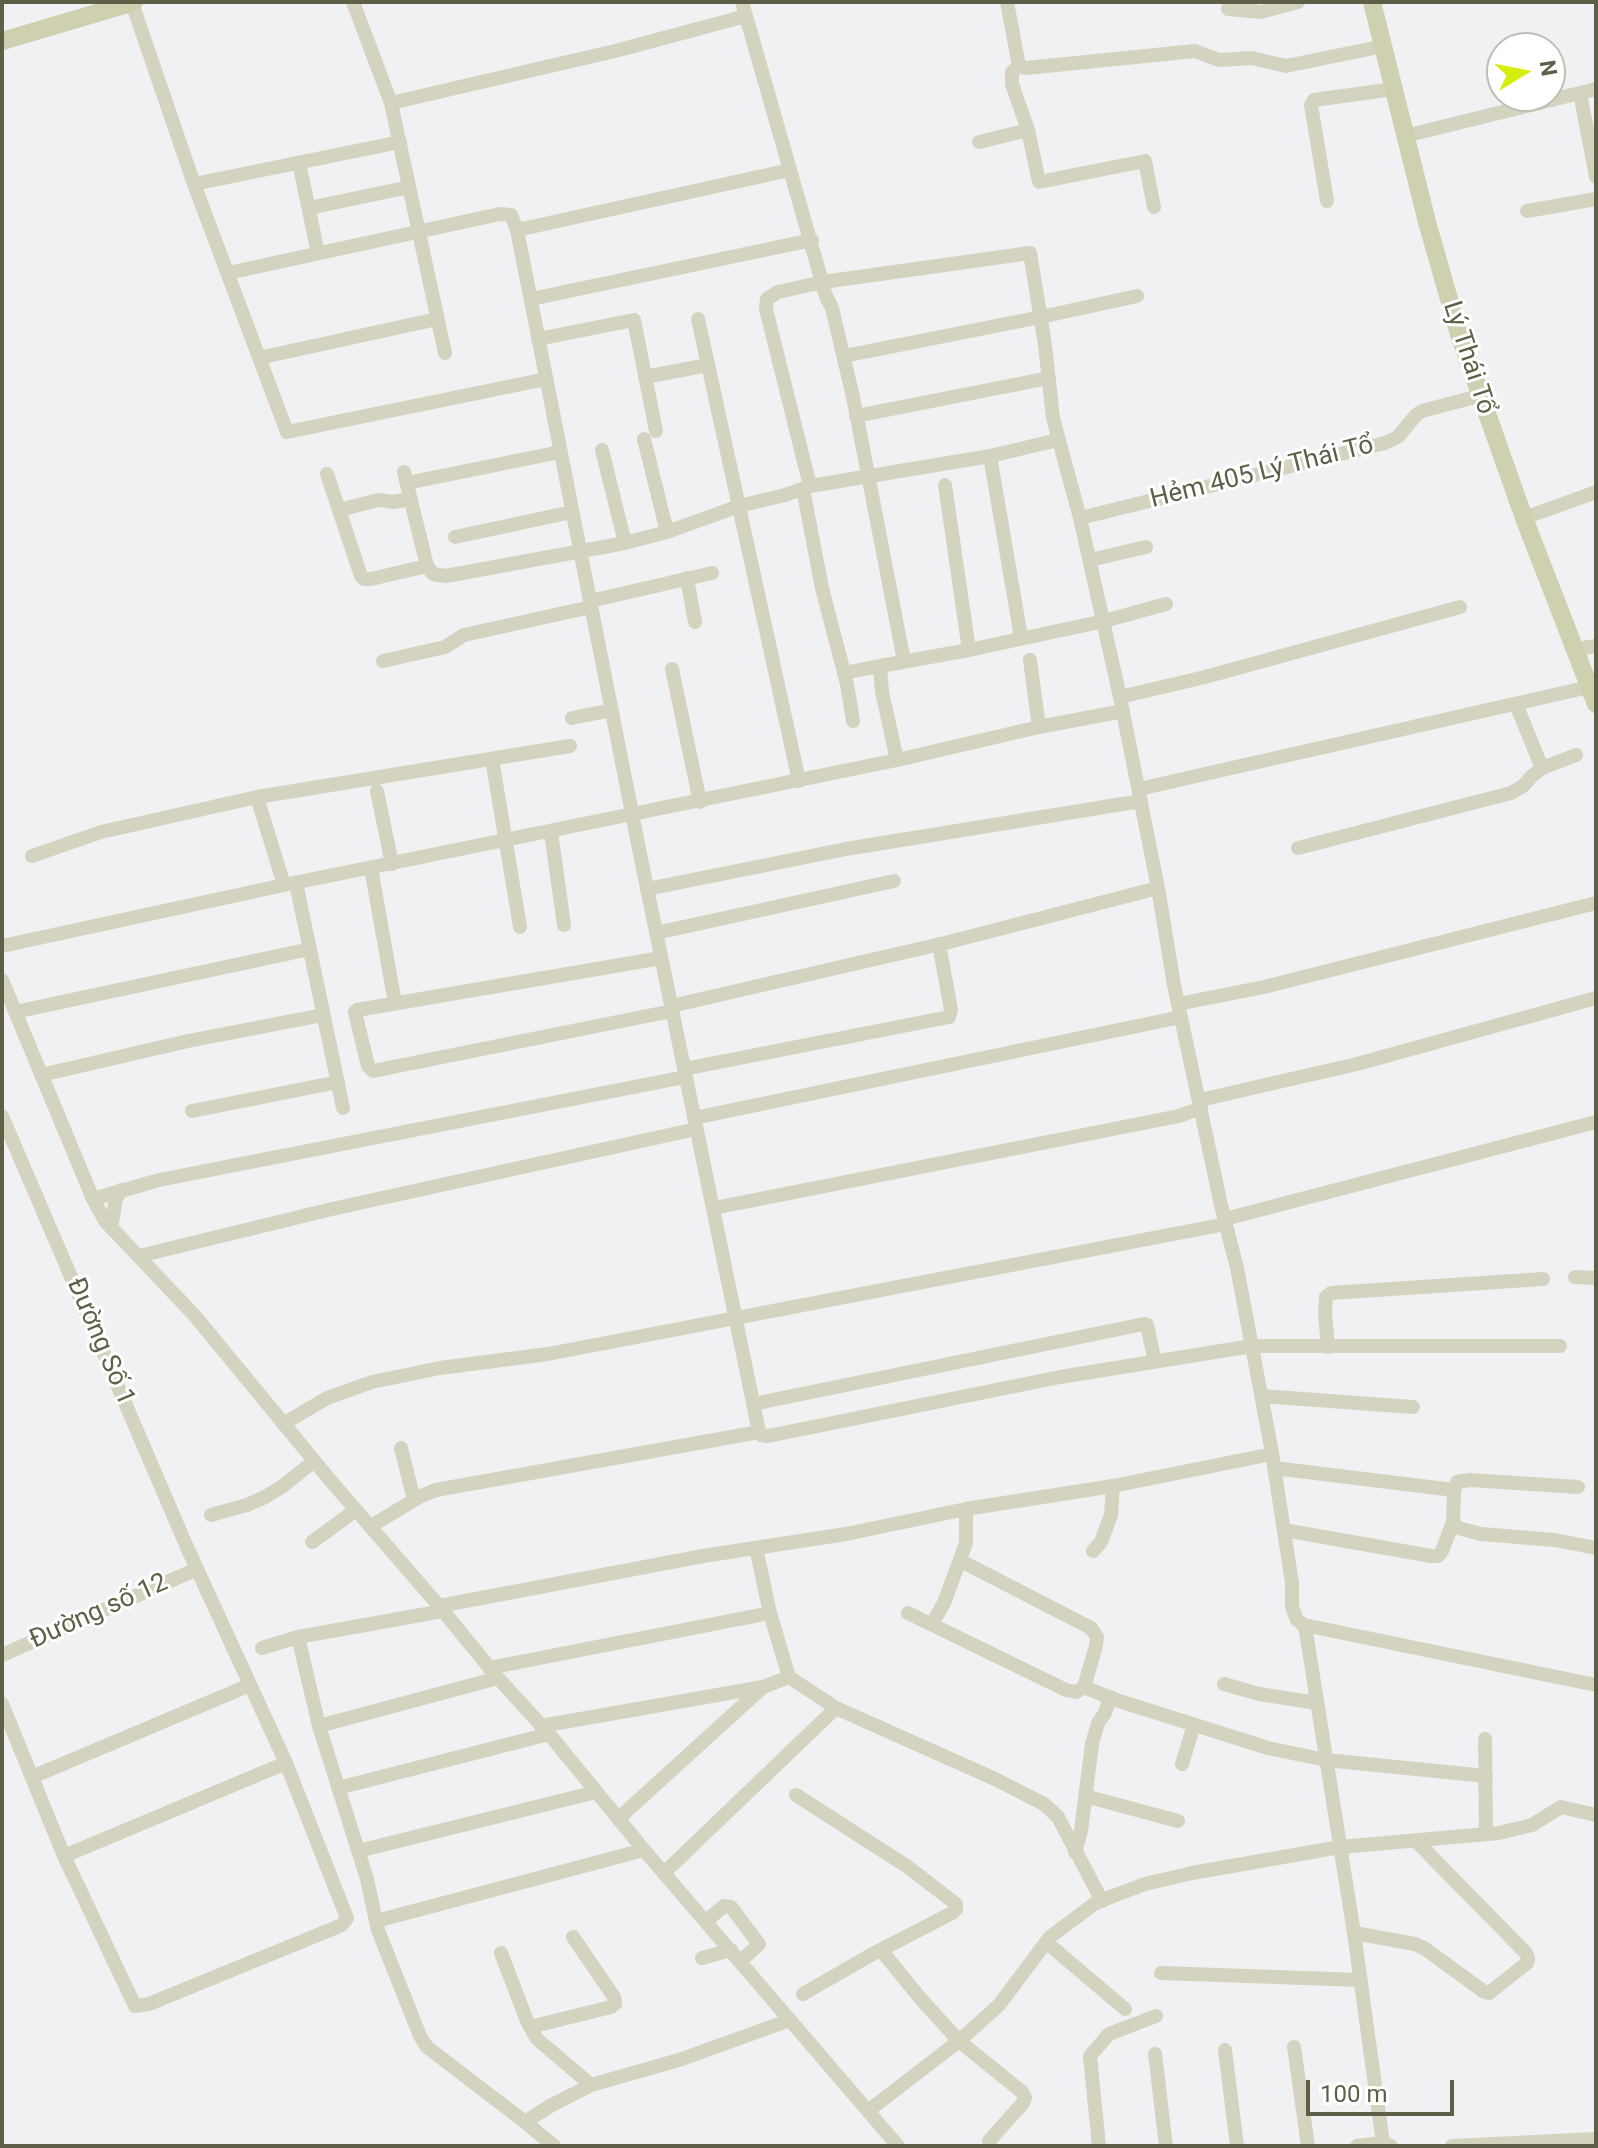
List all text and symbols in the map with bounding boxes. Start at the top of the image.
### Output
north arrow [1486,32,1566,112]
text: N [1534,58,1562,78]
street label: Lý Thái Tổ [1435,298,1501,418]
street label: Hẻm 405 Lý Thái Tổ [1147,430,1377,516]
street label: Đường Số 1 [59,1274,141,1410]
street label: Đường số 12 [25,1568,173,1656]
scale bar [1310,2064,1458,2114]
text: 100 m [1320,2080,1387,2108]

